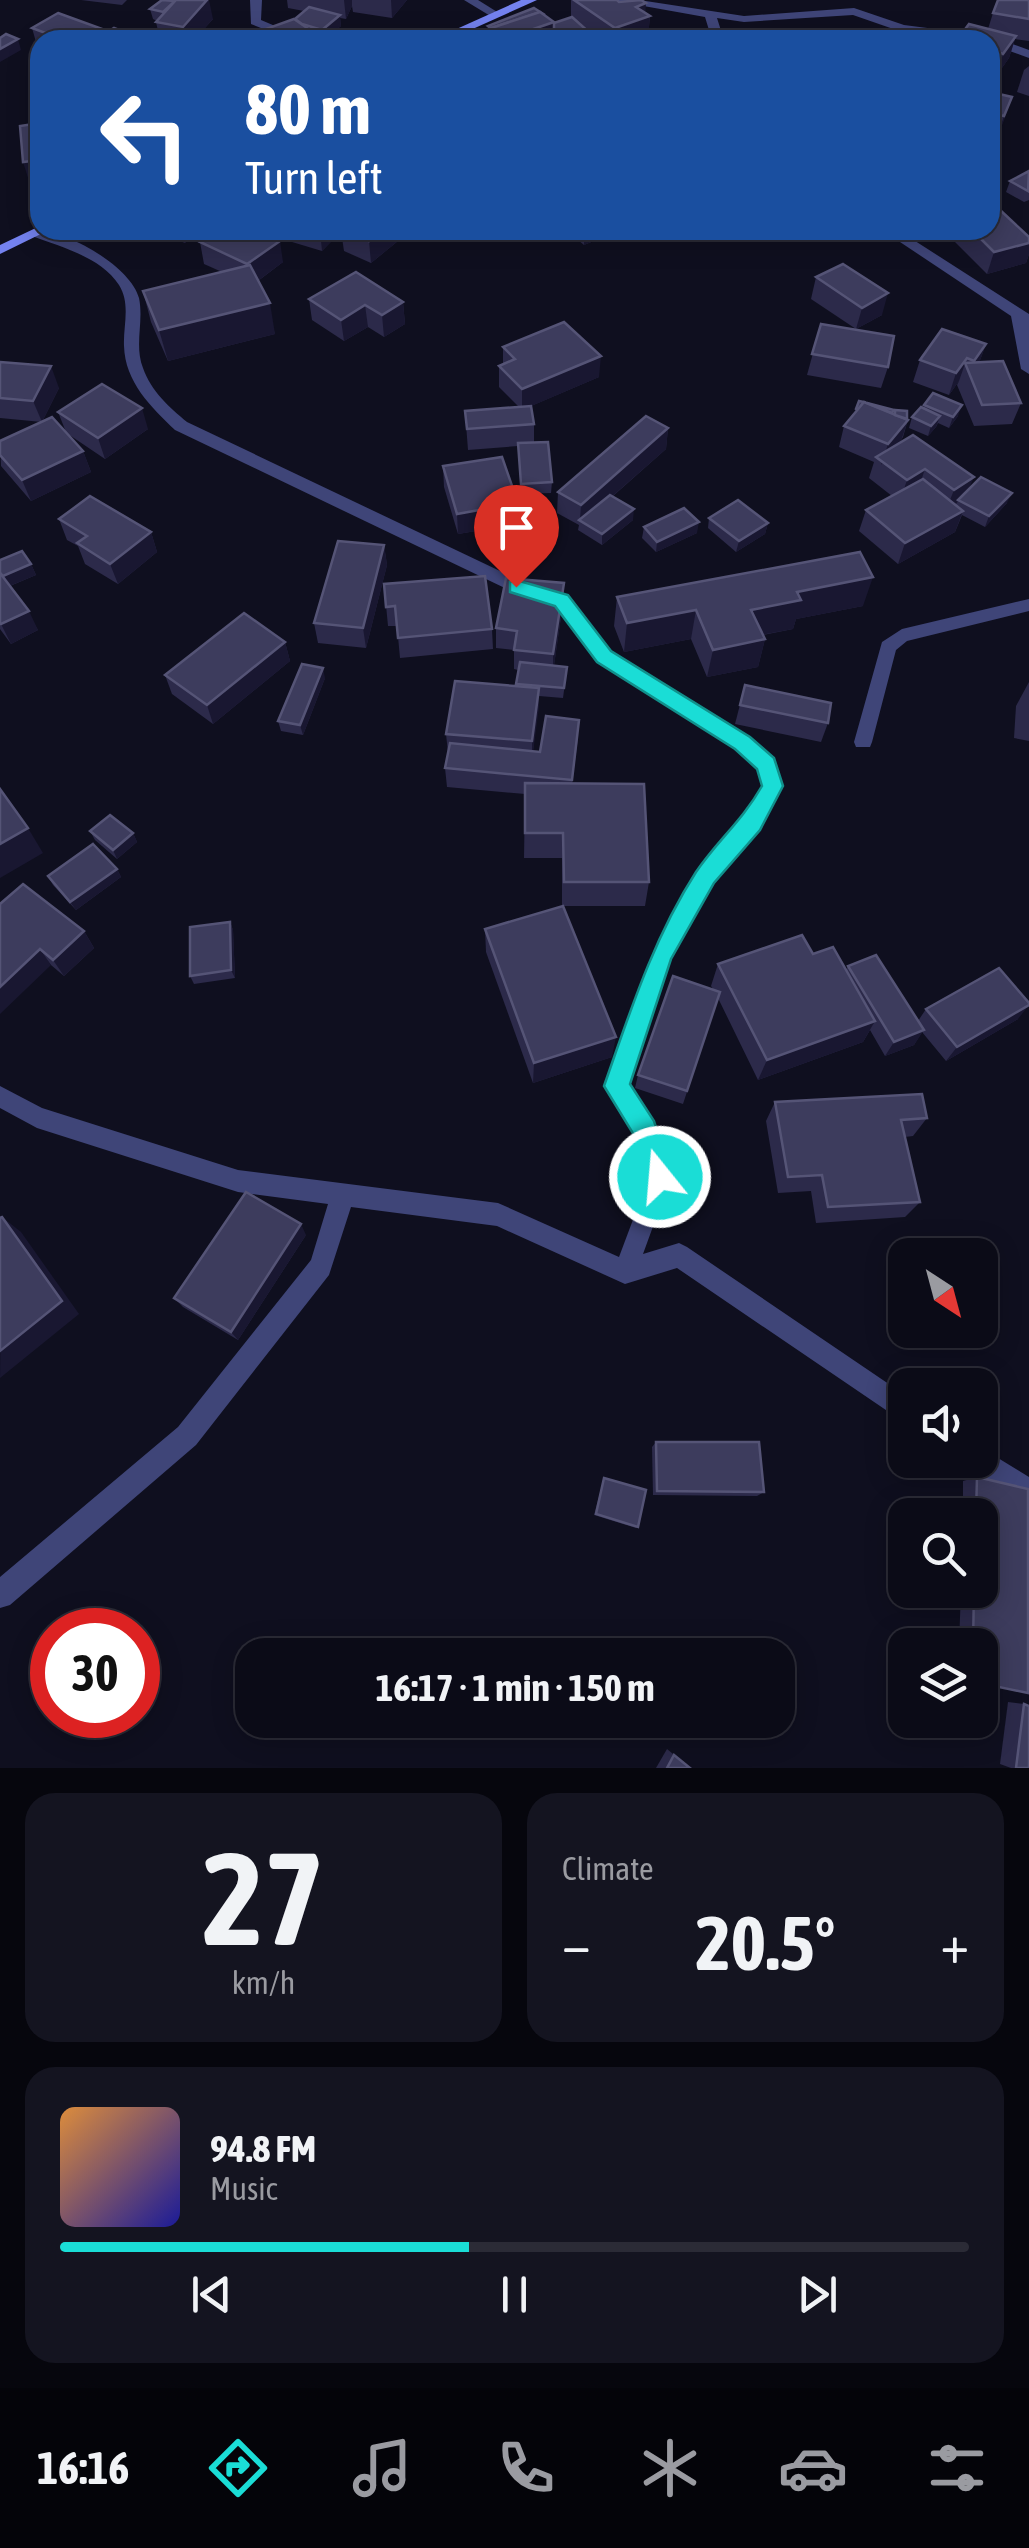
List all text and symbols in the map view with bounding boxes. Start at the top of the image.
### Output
text: 80 m [245,69,371,149]
icon: left [80,70,210,200]
text: Turn left [245,152,383,204]
pin [474,485,559,588]
icon: arrive [489,500,544,555]
position arrow [608,1125,712,1229]
north arrow [888,1238,998,1348]
map controls [888,1238,998,1738]
button: sound [888,1368,998,1478]
button: search [888,1498,998,1608]
speed limit sign: 30 [30,1608,160,1738]
button: layers [888,1628,998,1738]
text: 16:17 · 1 min · 150 m [375,1666,655,1709]
text: 27 [202,1824,325,1973]
text: Climate [562,1850,654,1887]
text: 20.5° [696,1900,835,1986]
text: − [562,1912,591,1975]
text: + [940,1912,969,1975]
text: km/h [232,1964,295,2001]
text: 94.8 FM [210,2127,316,2170]
text: Music [210,2170,277,2207]
icon: previous [184,2267,239,2322]
icon: pause [487,2267,542,2322]
icon: next [790,2267,845,2322]
icon: directions [203,2433,273,2503]
icon: music [347,2433,417,2503]
icon: phone [491,2433,561,2503]
icon: climate [635,2433,705,2503]
icon: car [778,2433,848,2503]
icon: filters [922,2433,992,2503]
text: 16:16 [37,2442,130,2494]

